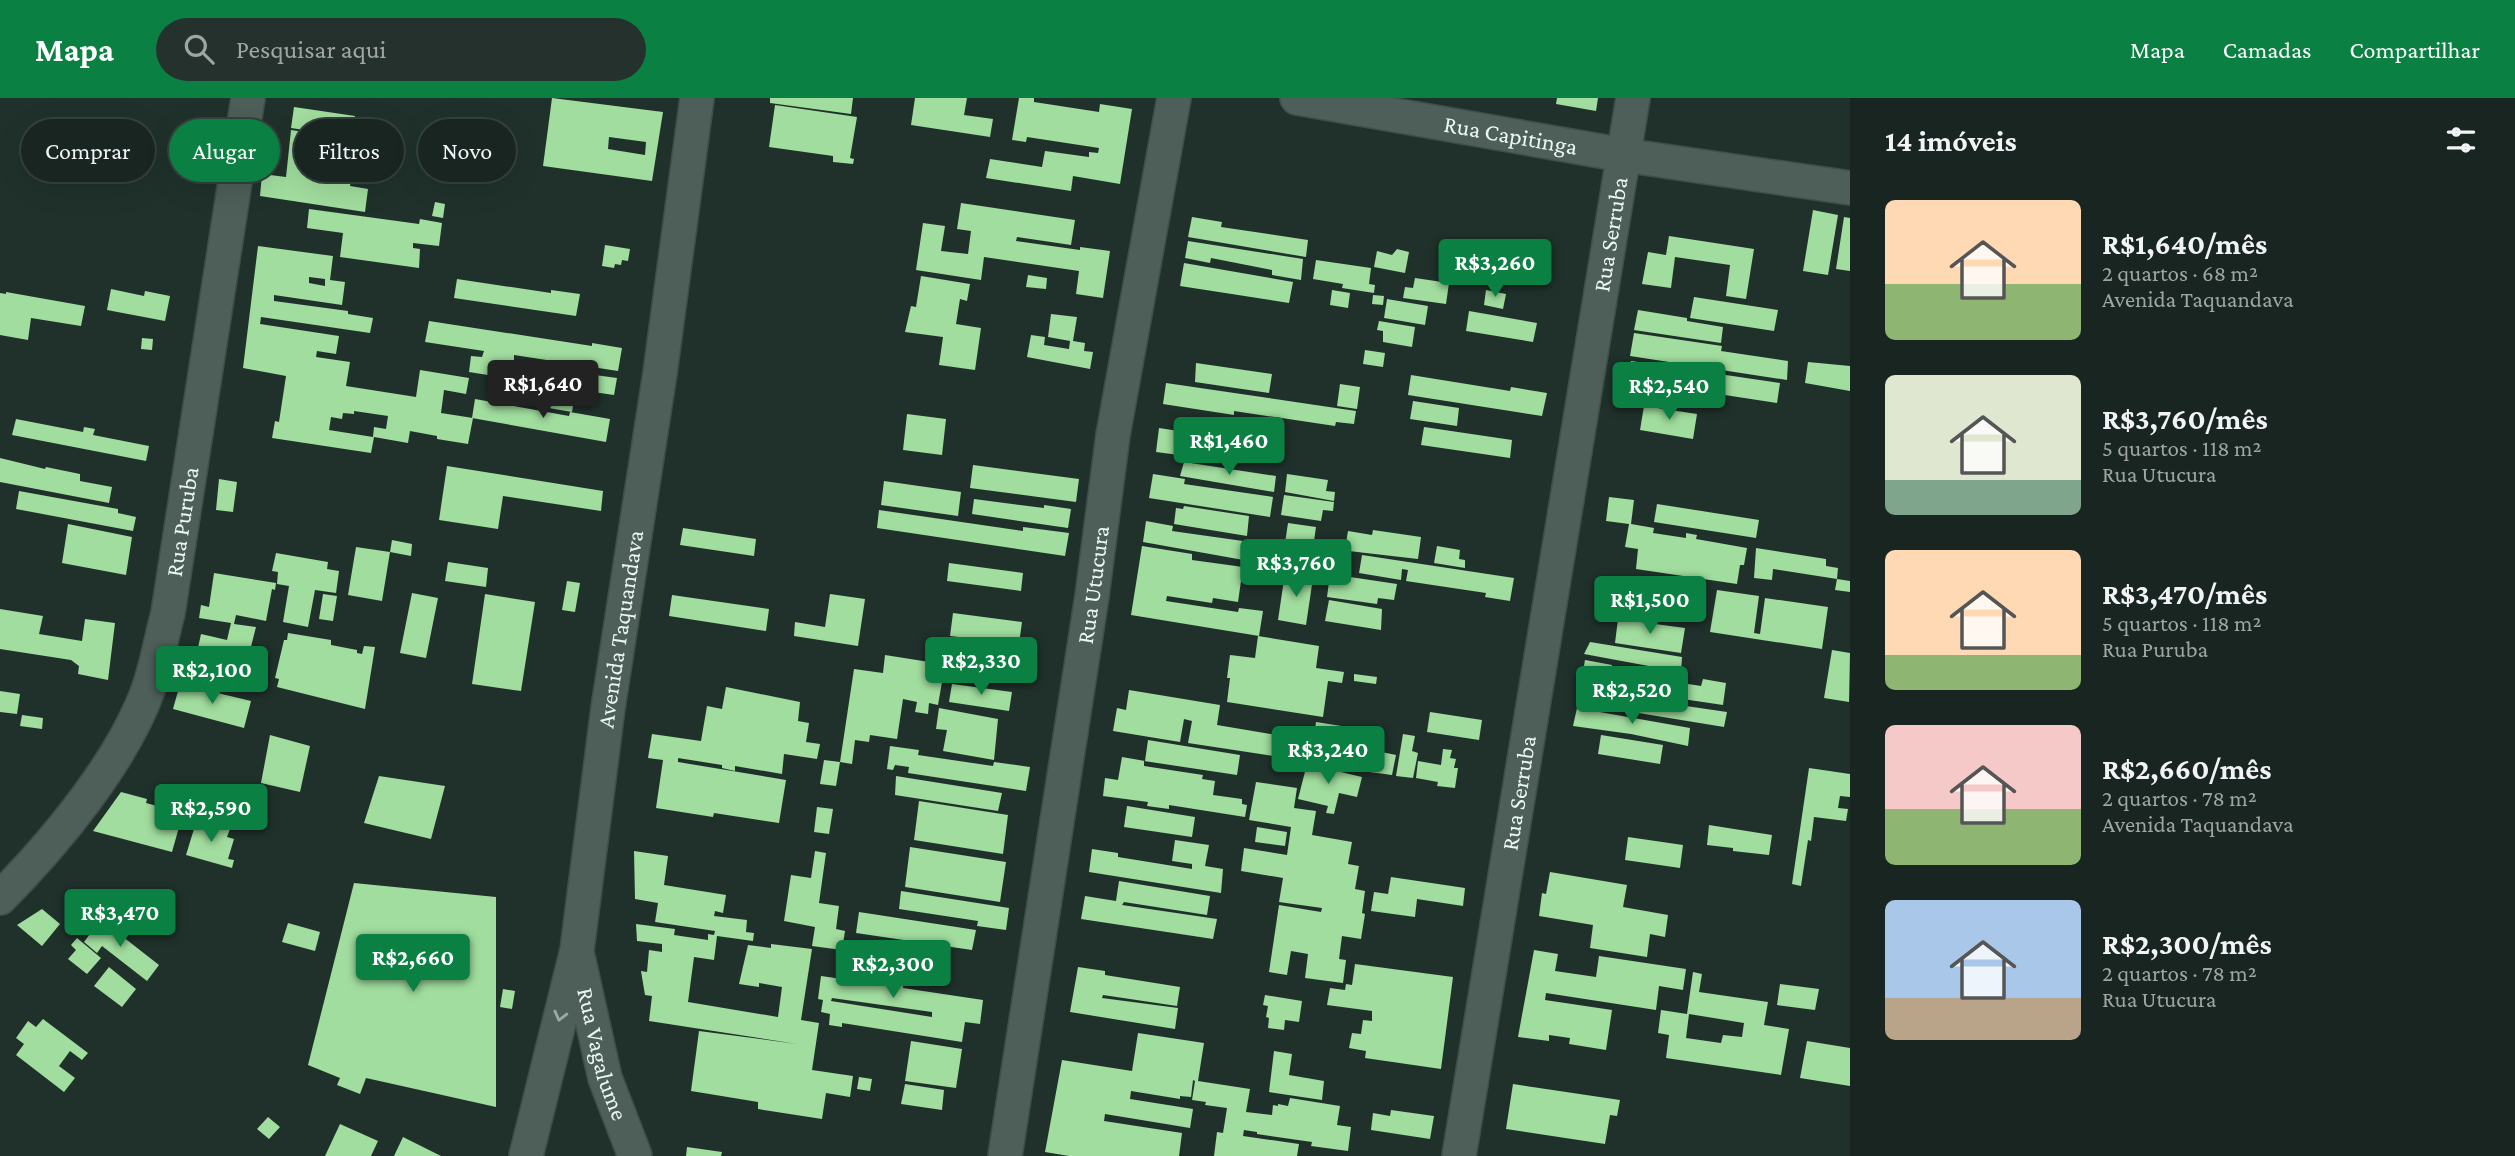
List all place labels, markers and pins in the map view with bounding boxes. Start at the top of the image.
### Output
pin: R$3,260 [1430,240,1560,299]
pin: R$1,640 [478,360,608,420]
pin: R$2,540 [1604,362,1734,422]
pin: R$1,460 [1164,418,1294,477]
pin: R$3,760 [1231,540,1361,599]
pin: R$1,500 [1585,576,1715,636]
pin: R$2,330 [916,638,1046,697]
pin: R$2,100 [147,646,277,706]
pin: R$2,520 [1567,666,1697,726]
pin: R$3,240 [1263,726,1393,786]
pin: R$2,590 [146,784,276,844]
pin: R$3,470 [55,890,185,949]
pin: R$2,660 [348,934,478,994]
pin: R$2,300 [828,940,958,1000]

